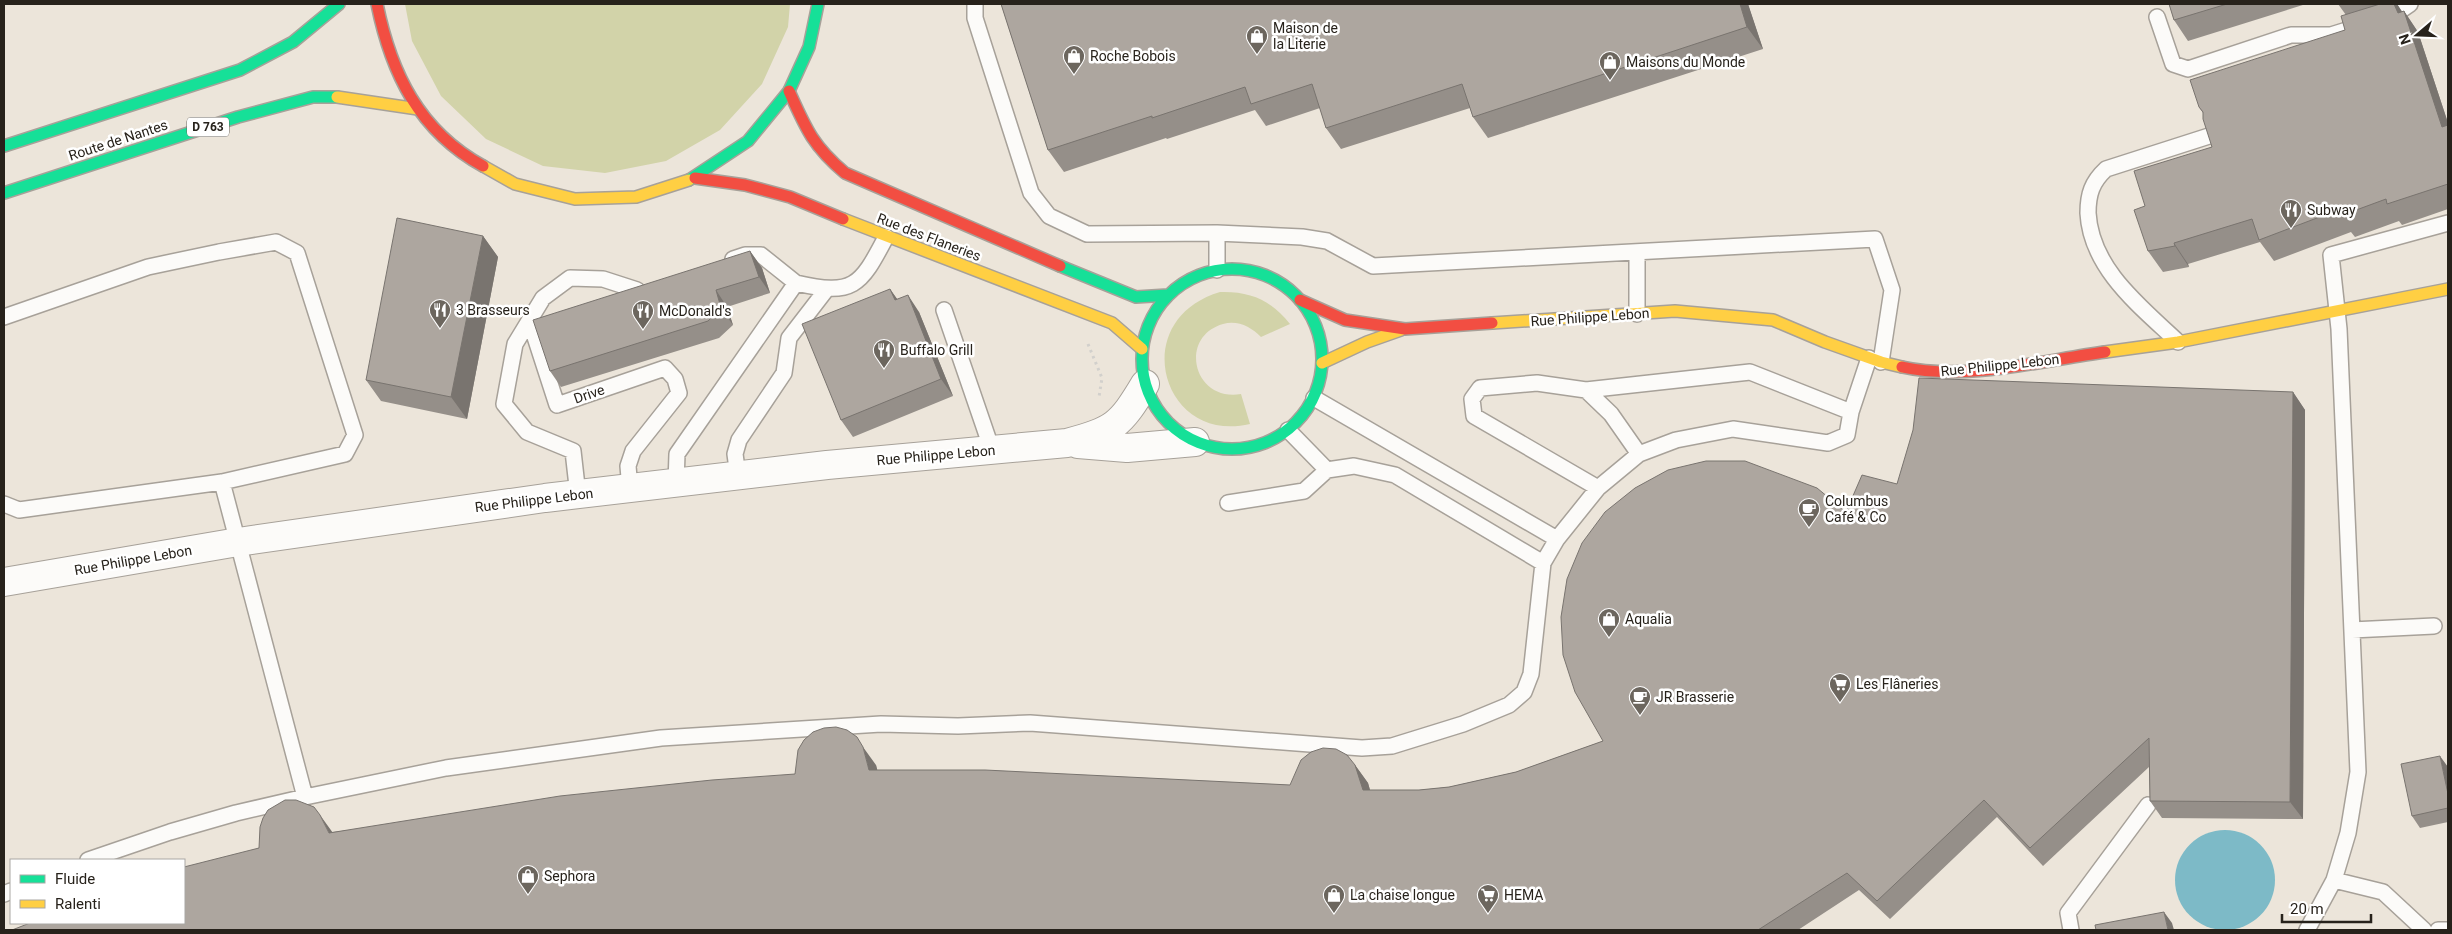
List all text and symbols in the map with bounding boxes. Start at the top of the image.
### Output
north arrow [2392,10,2442,60]
place label: Maison de la Literie [1273,20,1338,52]
shop icon: Maison de la Literie [1245,24,1269,55]
text: N [2396,32,2414,47]
shop icon: Roche Bobois [1062,44,1086,75]
place label: Roche Bobois [1090,48,1176,64]
shop icon: Maisons du Monde [1598,50,1622,81]
place label: Maisons du Monde [1626,54,1745,70]
street label: Route de Nantes [66,116,170,164]
road number: D 763 [187,118,229,136]
restaurant icon: Subway [2279,198,2303,229]
place label: Subway [2307,202,2356,218]
street label: Rue des Flaneries [875,210,983,264]
restaurant icon: 3 Brasseurs [428,298,452,329]
restaurant icon: McDonald's [631,299,655,330]
place label: 3 Brasseurs [456,302,530,318]
place label: McDonald's [659,303,732,319]
street label: Rue Philippe Lebon [1530,305,1650,329]
restaurant icon: Buffalo Grill [872,338,896,369]
place label: Buffalo Grill [900,342,973,358]
street label: Rue Philippe Lebon [1940,351,2060,379]
street label: Drive [572,381,606,407]
street label: Rue Philippe Lebon [876,442,996,468]
street label: Rue Philippe Lebon [474,485,594,515]
place label: Columbus Café & Co [1825,493,1888,525]
cafe icon: Columbus Café & Co [1797,497,1821,528]
street label: Rue Philippe Lebon [73,542,193,578]
shop icon: Aqualia [1597,607,1621,638]
place label: Aqualia [1625,611,1672,627]
supermarket icon: Les Flâneries [1828,672,1852,703]
place label: Les Flâneries [1856,676,1938,692]
cafe icon: JR Brasserie [1628,685,1652,716]
place label: JR Brasserie [1656,689,1734,705]
legend [10,859,185,924]
shop icon: Sephora [516,864,540,895]
place label: Sephora [544,868,595,884]
text: Fluide [55,870,95,888]
shop icon: La chaise longue [1322,883,1346,914]
supermarket icon: HEMA [1476,883,1500,914]
place label: La chaise longue [1350,887,1455,903]
place label: HEMA [1504,887,1543,903]
scale bar [2282,892,2371,924]
text: Ralenti [55,895,101,913]
text: 20 m [2290,900,2324,918]

